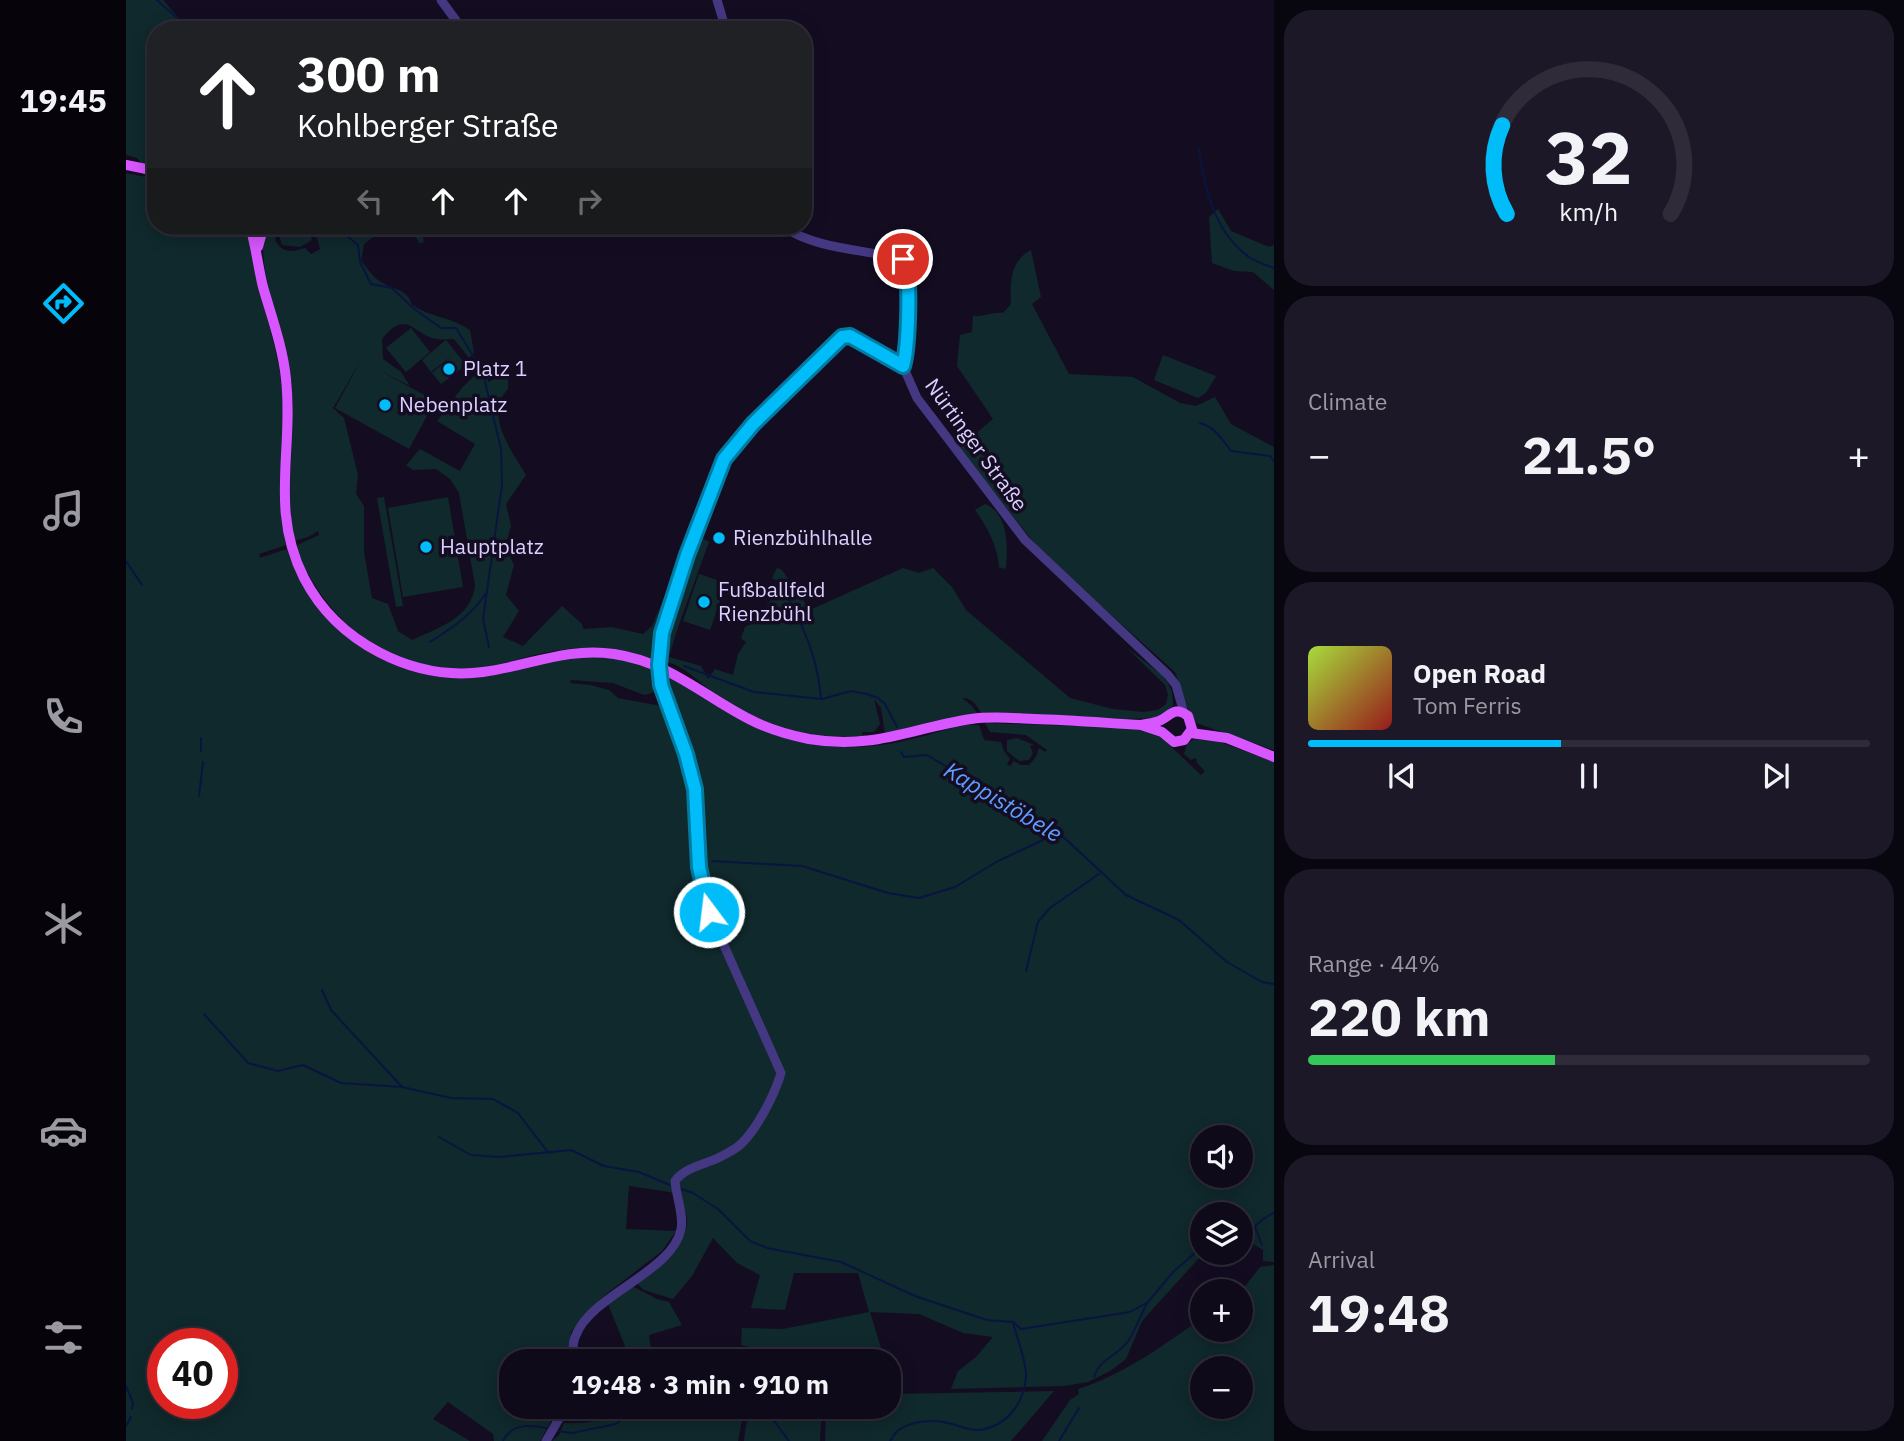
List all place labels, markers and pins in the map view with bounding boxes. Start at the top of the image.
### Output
pin [873,229,933,289]
place label: Platz 1 [463,354,527,382]
marker: Platz 1 [441,361,457,377]
place label: Nebenplatz [399,390,507,418]
marker: Nebenplatz [377,397,393,413]
place label: Rienzbühlhalle [733,523,873,551]
marker: Rienzbühlhalle [711,530,727,546]
place label: Hauptplatz [440,532,544,560]
marker: Hauptplatz [418,539,434,555]
place label: Fußballfeld Rienzbühl [718,575,825,627]
marker: Fußballfeld Rienzbühl [696,594,712,610]

